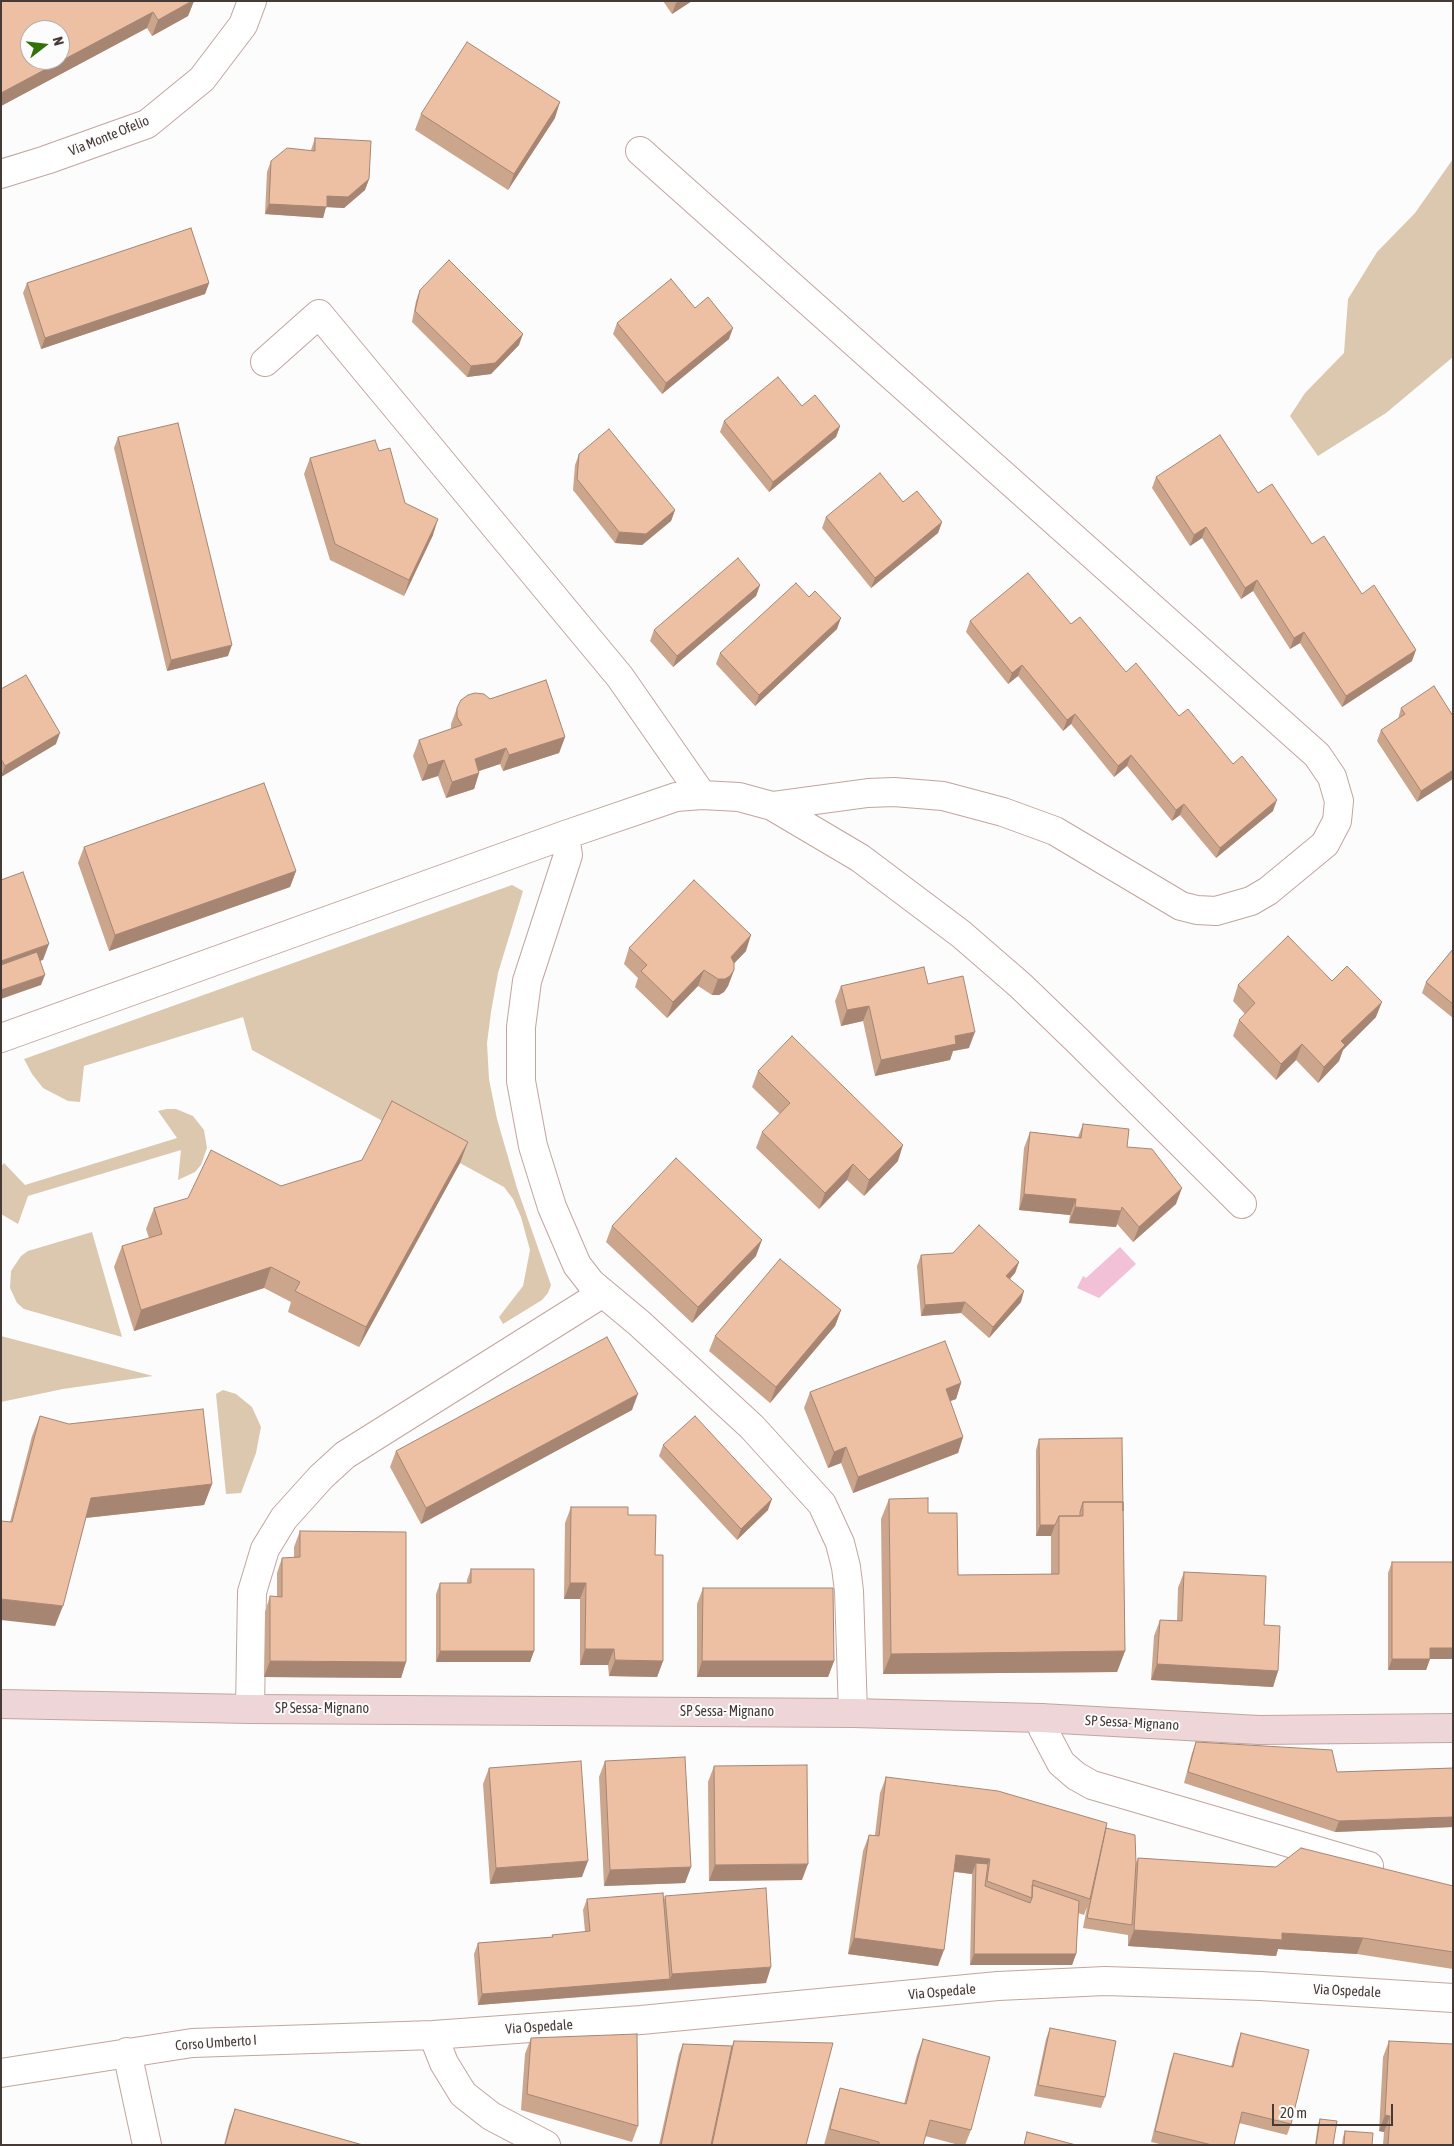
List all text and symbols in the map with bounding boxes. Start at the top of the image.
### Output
north arrow [20,20,70,70]
text: N [50,35,67,47]
street label: Via Monte Ofelio [66,112,152,160]
street label: SP Sessa- Mignano [275,1701,369,1717]
street label: SP Sessa- Mignano [680,1704,774,1720]
street label: SP Sessa- Mignano [1085,1712,1179,1734]
street label: Via Ospedale [908,1981,976,2003]
street label: Via Ospedale [1313,1981,1381,2001]
street label: Via Ospedale [505,2016,573,2038]
street label: Corso Umberto I [175,2032,257,2054]
scale bar [1274,2094,1395,2126]
text: 20 m [1280,2104,1307,2121]

